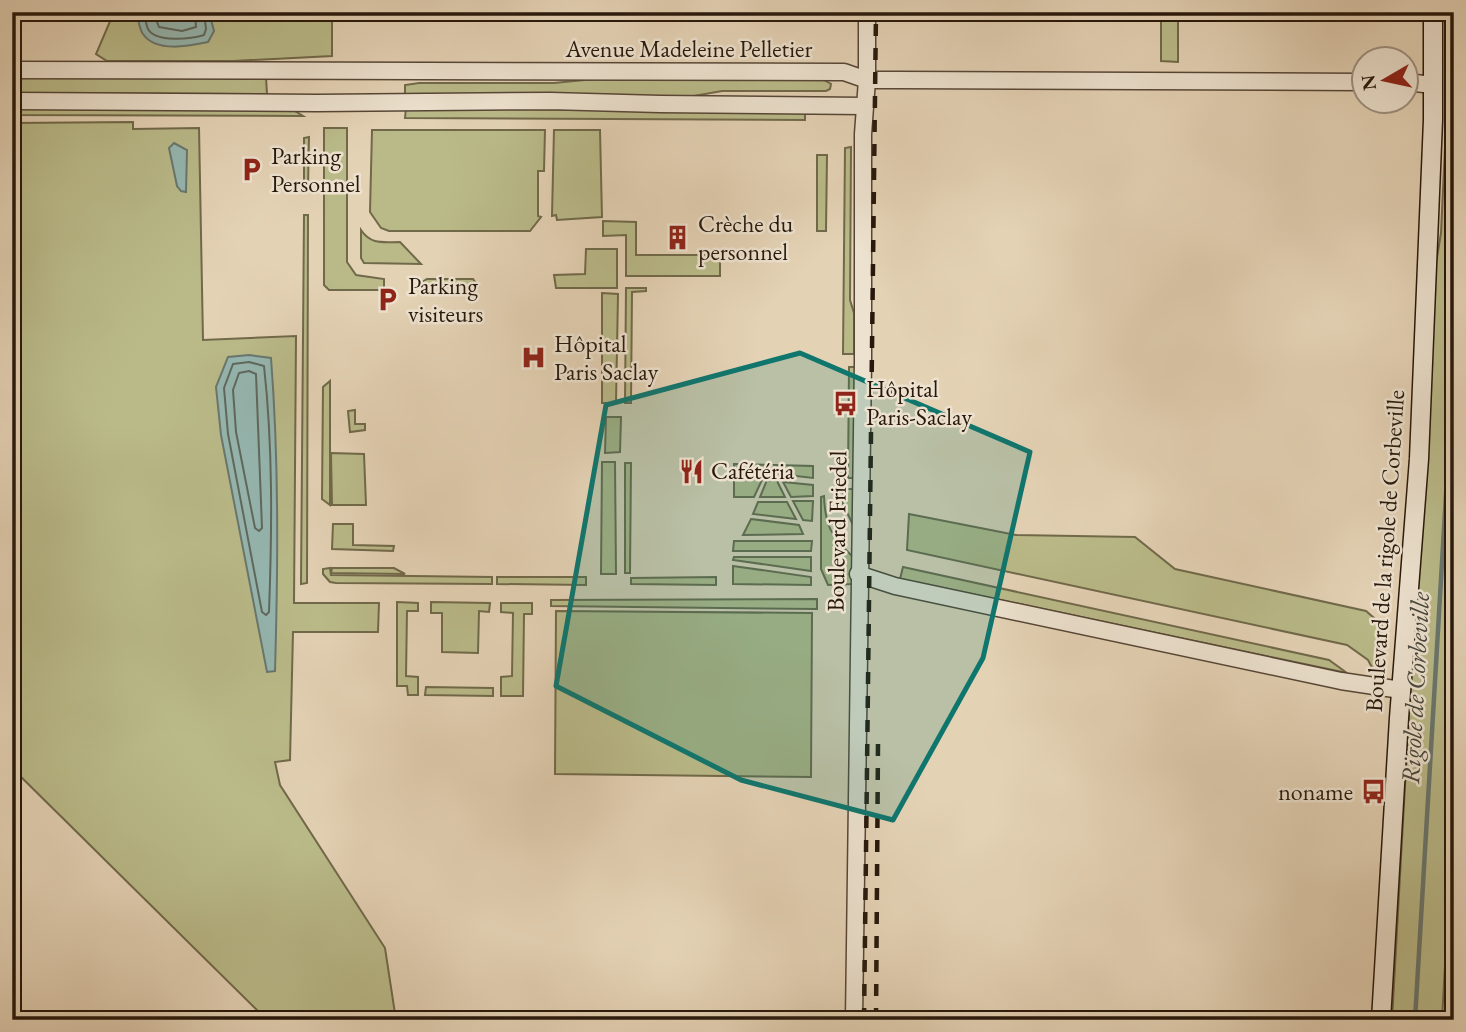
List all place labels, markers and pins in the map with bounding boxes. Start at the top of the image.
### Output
place label: Parking Personnel [271,140,361,199]
parking icon: Parking Personnel [237,156,265,184]
place label: Crèche du personnel [698,208,794,267]
building icon: Crèche du personnel [664,224,692,252]
place label: Parking visiteurs [408,270,483,329]
parking icon: Parking visiteurs [374,286,402,314]
place label: Hôpital Paris Saclay [554,328,659,387]
hospital icon: Hôpital Paris Saclay [520,344,548,372]
place label: Hôpital Paris-Saclay [866,373,972,432]
bus stop icon: Hôpital Paris-Saclay [832,389,860,417]
place label: Cafétéria [711,455,795,486]
restaurant icon: Cafétéria [677,457,705,485]
place label: noname [1278,776,1353,807]
bus stop icon: noname [1359,778,1387,806]

